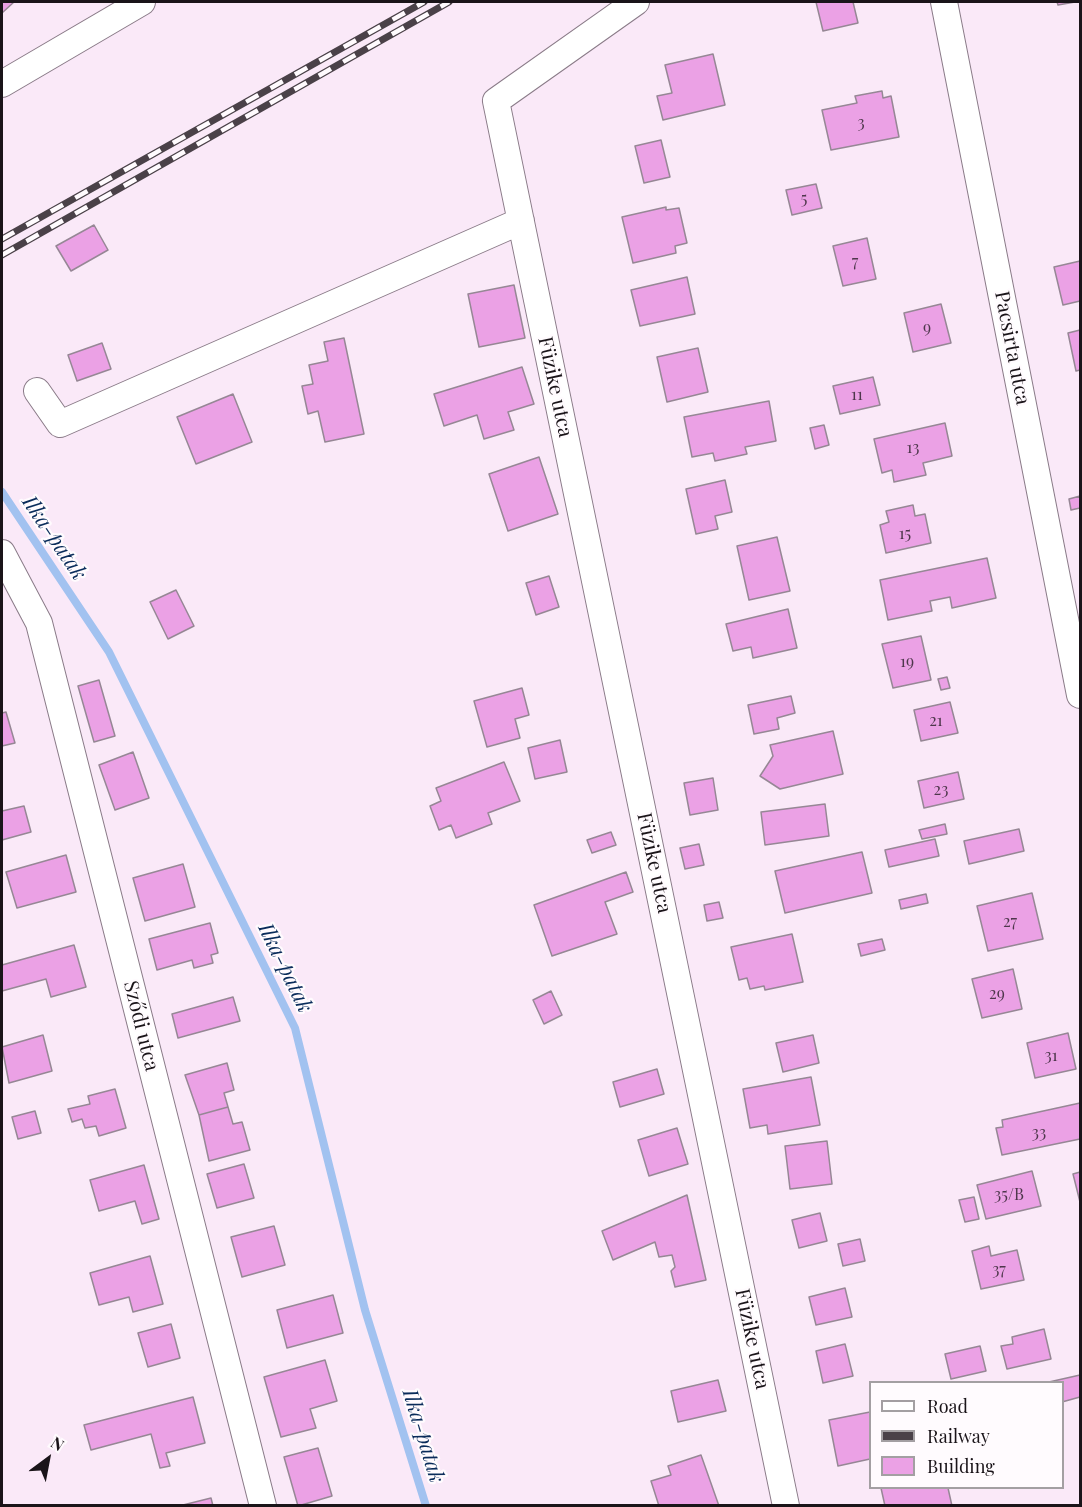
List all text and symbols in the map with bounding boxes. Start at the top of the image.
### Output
house number: 3 [857,113,865,133]
house number: 5 [801,189,807,209]
house number: 7 [852,252,858,272]
street label: Pacsirta utca [989,289,1035,407]
house number: 9 [923,318,931,338]
street label: Füzike utca [533,334,577,440]
house number: 11 [851,385,863,405]
house number: 13 [907,438,919,458]
water label: Ilka-patak [17,491,91,585]
house number: 15 [899,524,911,544]
house number: 19 [900,652,914,672]
house number: 21 [929,711,943,731]
house number: 23 [934,780,948,800]
street label: Füzike utca [632,810,676,916]
house number: 27 [1003,912,1017,932]
water label: Ilka-patak [253,919,317,1017]
street label: Sződi utca [118,978,164,1074]
house number: 29 [989,984,1005,1004]
house number: 31 [1044,1046,1058,1066]
house number: 33 [1032,1123,1046,1143]
house number: 35/B [994,1185,1024,1205]
house number: 37 [992,1260,1006,1280]
street label: Füzike utca [730,1286,774,1392]
legend [869,1381,1064,1489]
water label: Ilka-patak [397,1386,449,1486]
text: Road [927,1394,968,1418]
text: Railway [927,1424,990,1448]
north arrow [18,1429,78,1489]
text: N [47,1431,68,1455]
text: Building [927,1454,995,1478]

